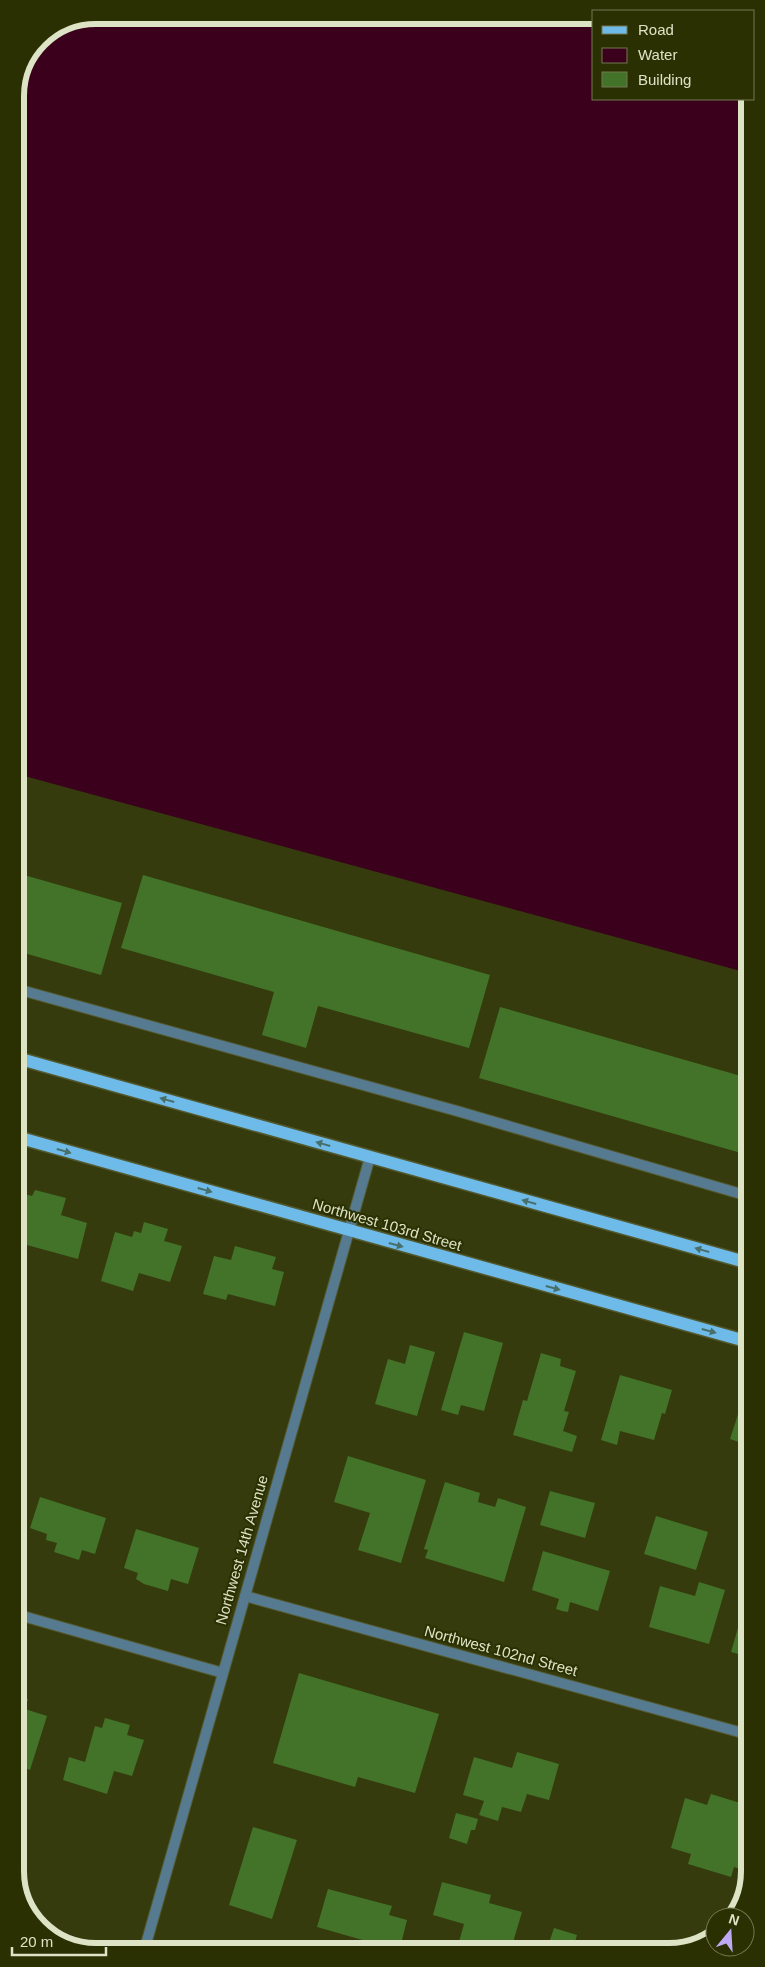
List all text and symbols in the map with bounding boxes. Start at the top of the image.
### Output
legend [592,10,755,100]
text: Road [638,21,674,38]
text: Water [638,46,677,63]
text: Building [638,71,691,88]
one-way arrow [159,1096,174,1104]
one-way arrow [316,1140,331,1148]
one-way arrow [57,1147,72,1155]
one-way arrow [197,1187,212,1195]
street label: Northwest 103rd Street [311,1195,464,1254]
one-way arrow [522,1197,537,1205]
one-way arrow [388,1241,403,1249]
one-way arrow [694,1246,709,1254]
one-way arrow [545,1284,560,1292]
one-way arrow [702,1328,717,1336]
street label: Northwest 14th Avenue [212,1473,271,1627]
street label: Northwest 102nd Street [423,1622,580,1679]
north arrow [705,1907,755,1957]
text: N [727,1910,741,1929]
scale bar [12,1924,106,1956]
text: 20 m [20,1933,53,1950]

